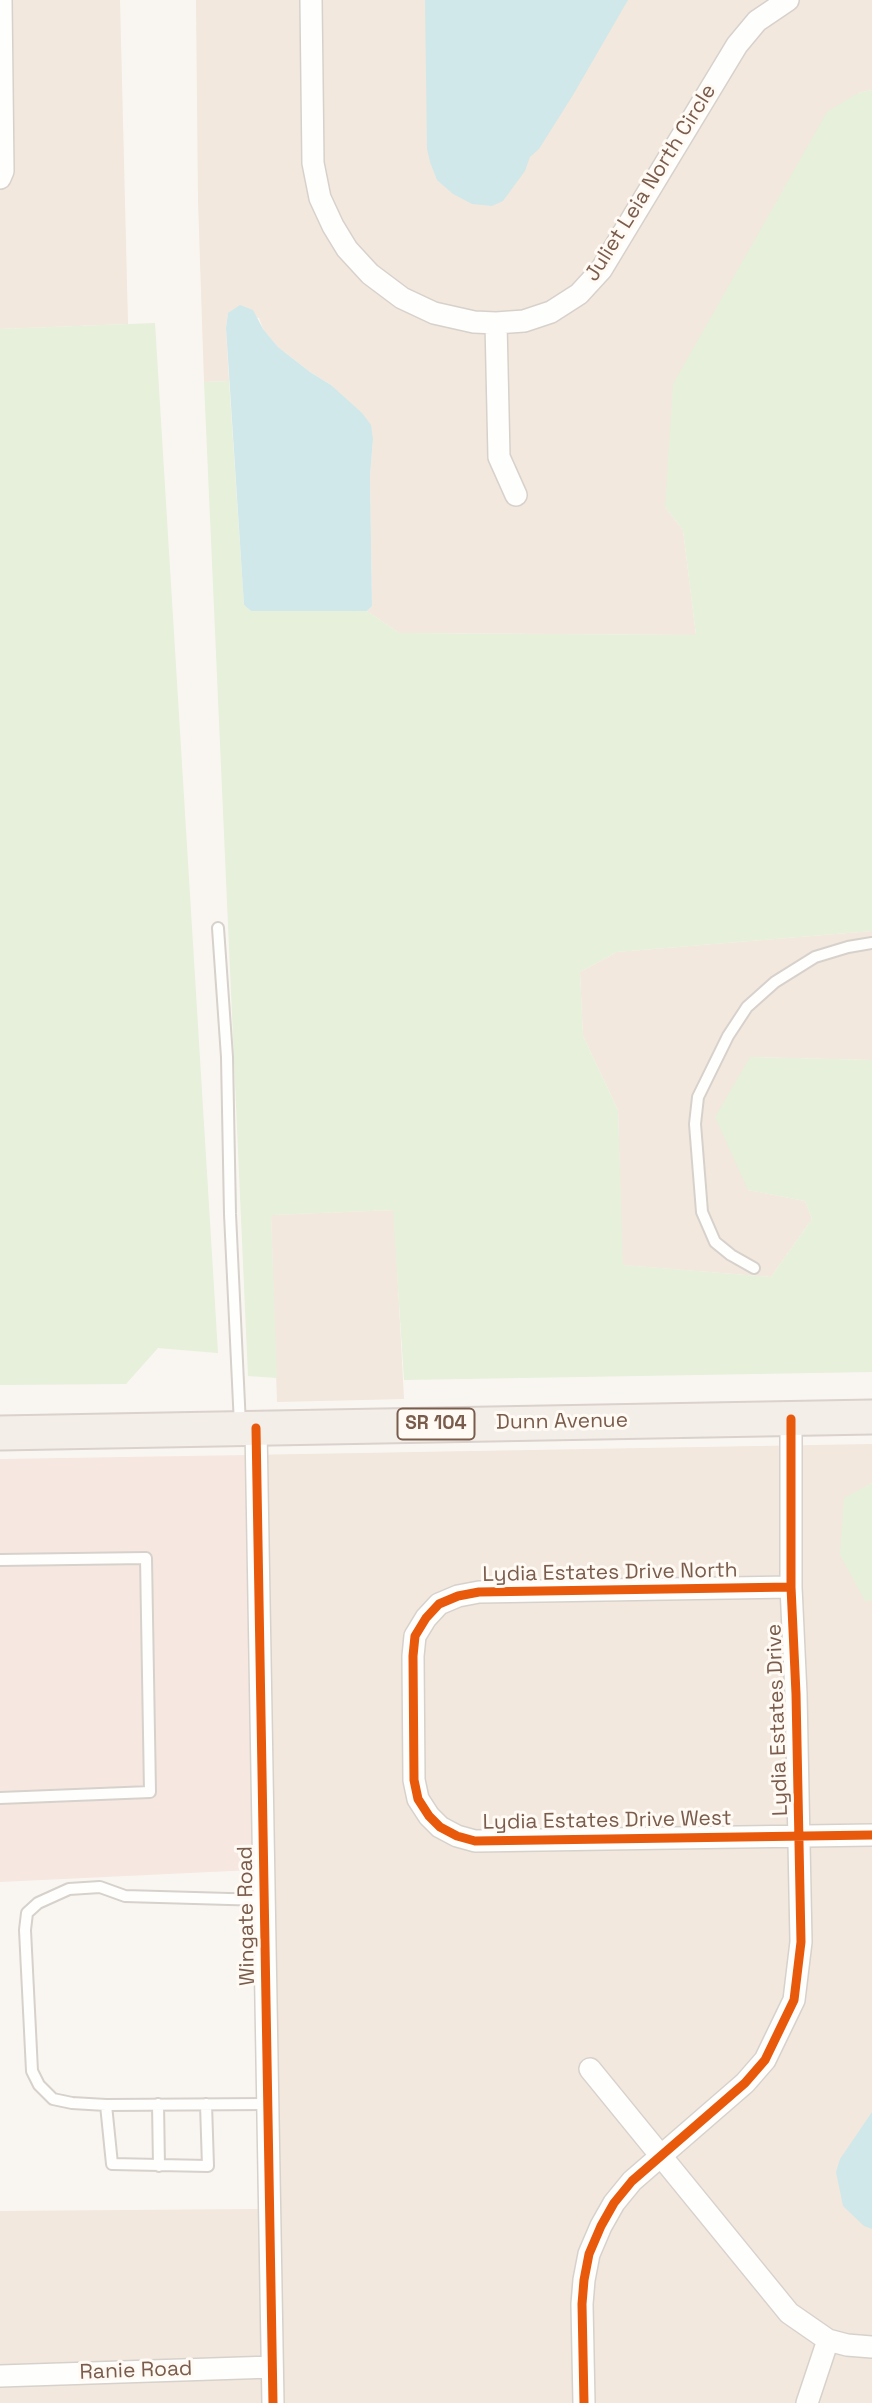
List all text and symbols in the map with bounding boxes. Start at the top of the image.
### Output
street label: Juliet Leia North Circle [580,80,722,286]
road number: SR 104 [398,1408,474,1440]
street label: Dunn Avenue [496,1408,628,1436]
street label: Lydia Estates Drive North [482,1558,738,1588]
street label: Lydia Estates Drive [762,1623,794,1817]
street label: Lydia Estates Drive West [482,1806,732,1836]
street label: Wingate Road [233,1846,261,1986]
street label: Ranie Road [79,2356,193,2386]

